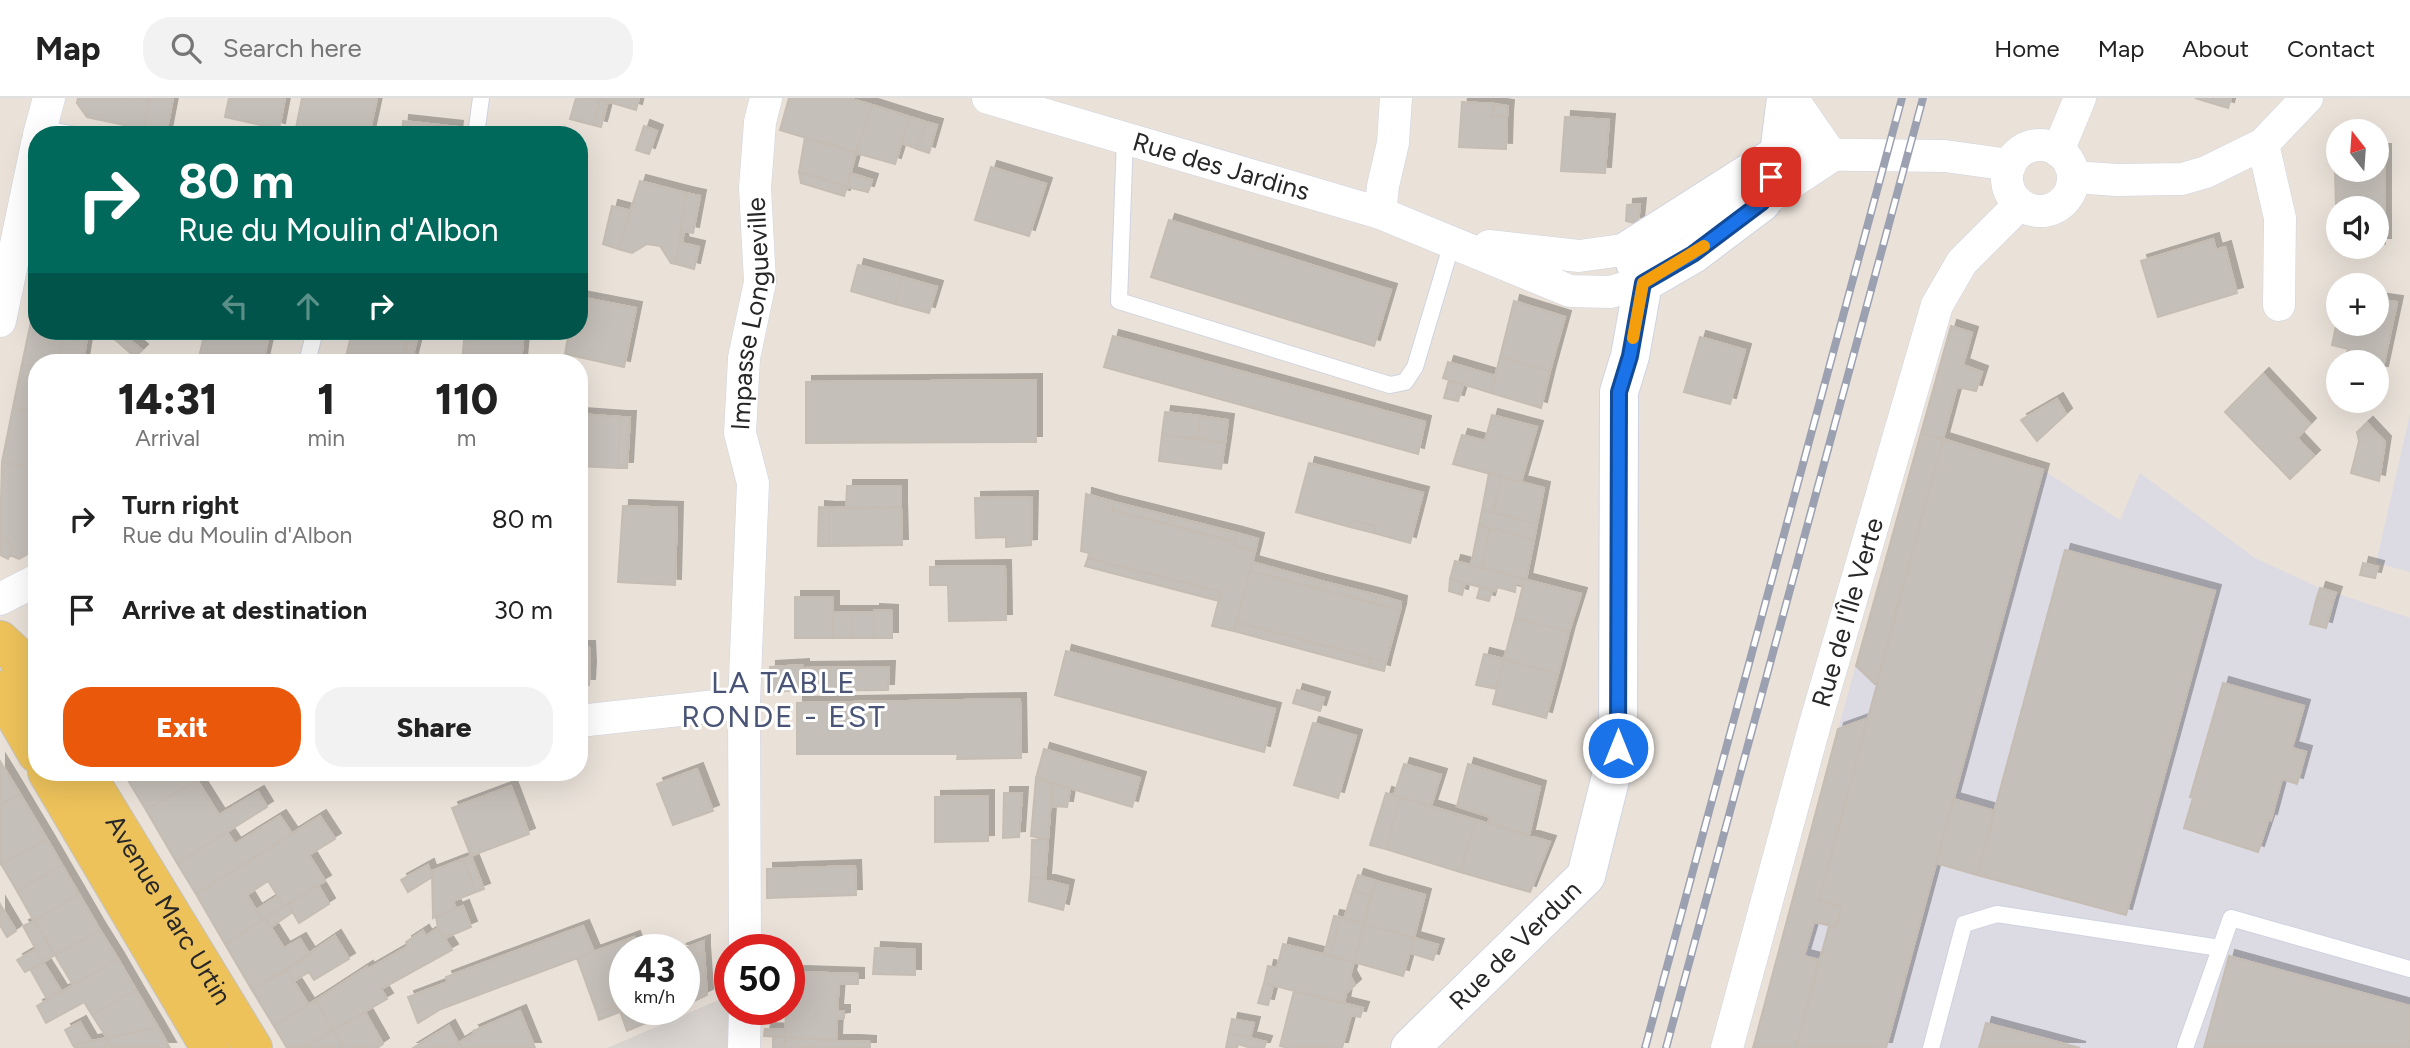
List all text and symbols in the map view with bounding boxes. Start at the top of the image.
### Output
search box [143,17,633,80]
text: Map [35,29,101,68]
icon: search [167,29,205,67]
text: Search here [223,32,362,64]
text: Home [1994,34,2060,63]
text: Map [2098,34,2144,63]
text: About [2182,34,2249,63]
text: Contact [2287,34,2375,63]
north arrow [2326,119,2389,182]
map controls [2326,119,2389,413]
street label: Rue des Jardins [1129,125,1313,207]
pin [1741,147,1801,207]
text: 80 m [178,151,294,210]
icon: right [63,154,154,245]
icon: arrive [1752,158,1790,196]
button: sound [2326,196,2389,259]
street label: Impasse Longueville [724,197,776,431]
text: Rue du Moulin d'Albon [178,211,499,249]
button: + [2326,273,2389,336]
icon: left [216,287,254,325]
icon: ahead [289,287,327,325]
icon: right [362,287,400,325]
button: − [2326,350,2389,413]
text: 14:31 [118,374,218,425]
text: 1 [317,374,335,425]
text: 110 [435,374,498,425]
text: Arrival [135,424,200,452]
text: min [307,424,345,452]
text: m [457,424,476,452]
text: Turn right [122,489,239,521]
icon: right [63,500,101,538]
text: 80 m [492,503,553,535]
street label: Rue de l'Île Verte [1805,514,1890,711]
text: Rue du Moulin d'Albon [122,521,352,549]
icon: arrive [63,591,101,629]
text: Arrive at destination [122,594,367,626]
text: 30 m [494,594,553,626]
district label: LA TABLE RONDE - EST [681,664,887,735]
button: Exit [63,687,301,767]
button: Share [315,687,553,767]
position arrow [1581,711,1655,785]
street label: Avenue Marc Urtin [99,809,239,1010]
street label: Rue de Verdun [1443,874,1588,1017]
speed limit sign: 50 [714,934,805,1025]
text: 43 [634,949,675,991]
text: km/h [634,986,675,1008]

